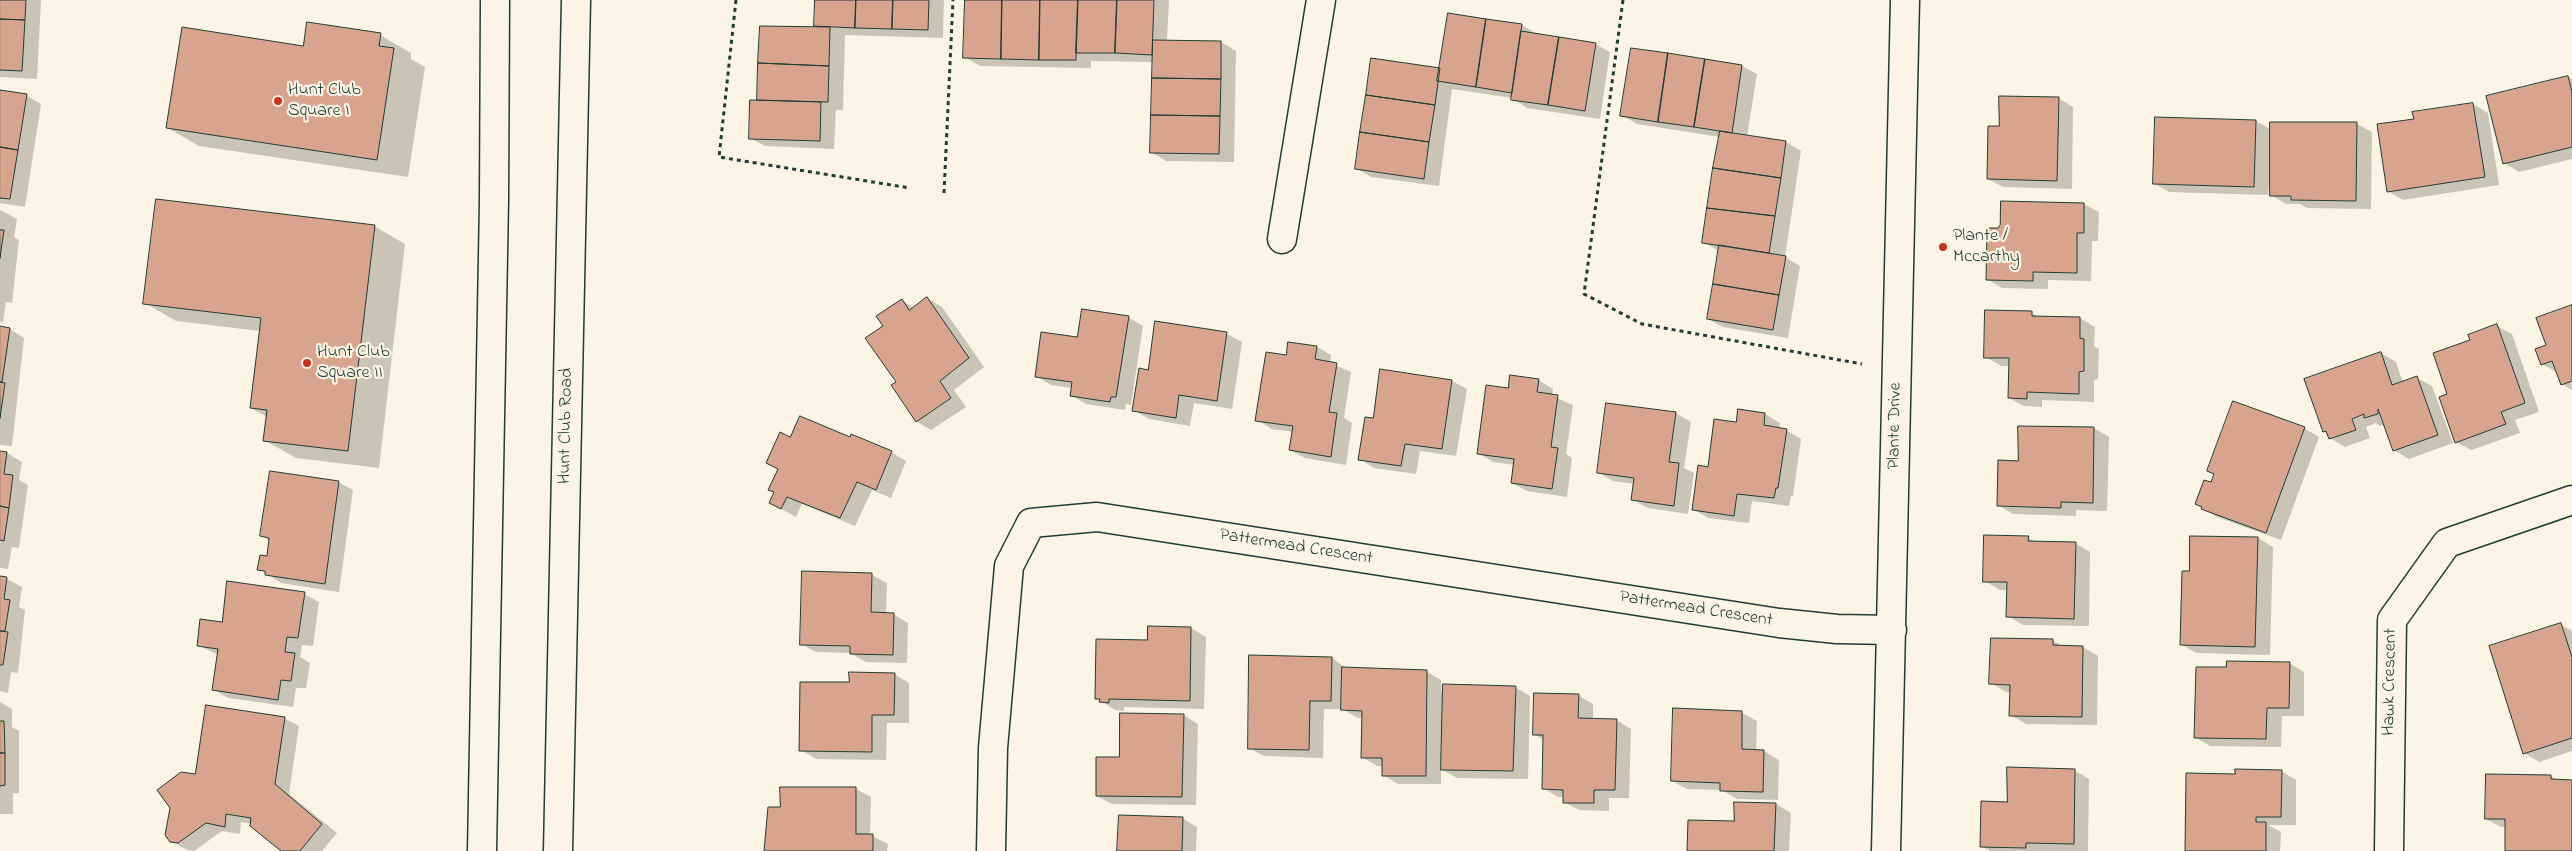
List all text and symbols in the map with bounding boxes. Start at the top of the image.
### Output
place label: Hunt Club Square I [288,80,361,122]
marker: Hunt Club Square I [272,95,284,107]
place label: Plante / Mccarthy [1953,226,2020,268]
marker: Plante / Mccarthy [1937,241,1949,253]
place label: Hunt Club Square II [317,342,390,384]
marker: Hunt Club Square II [301,357,313,369]
street label: Hunt Club Road [555,368,579,484]
street label: Plante Drive [1884,382,1908,470]
street label: Pattermead Crescent [1218,525,1374,571]
street label: Pattermead Crescent [1618,587,1774,633]
street label: Hawk Crescent [2379,628,2403,736]

